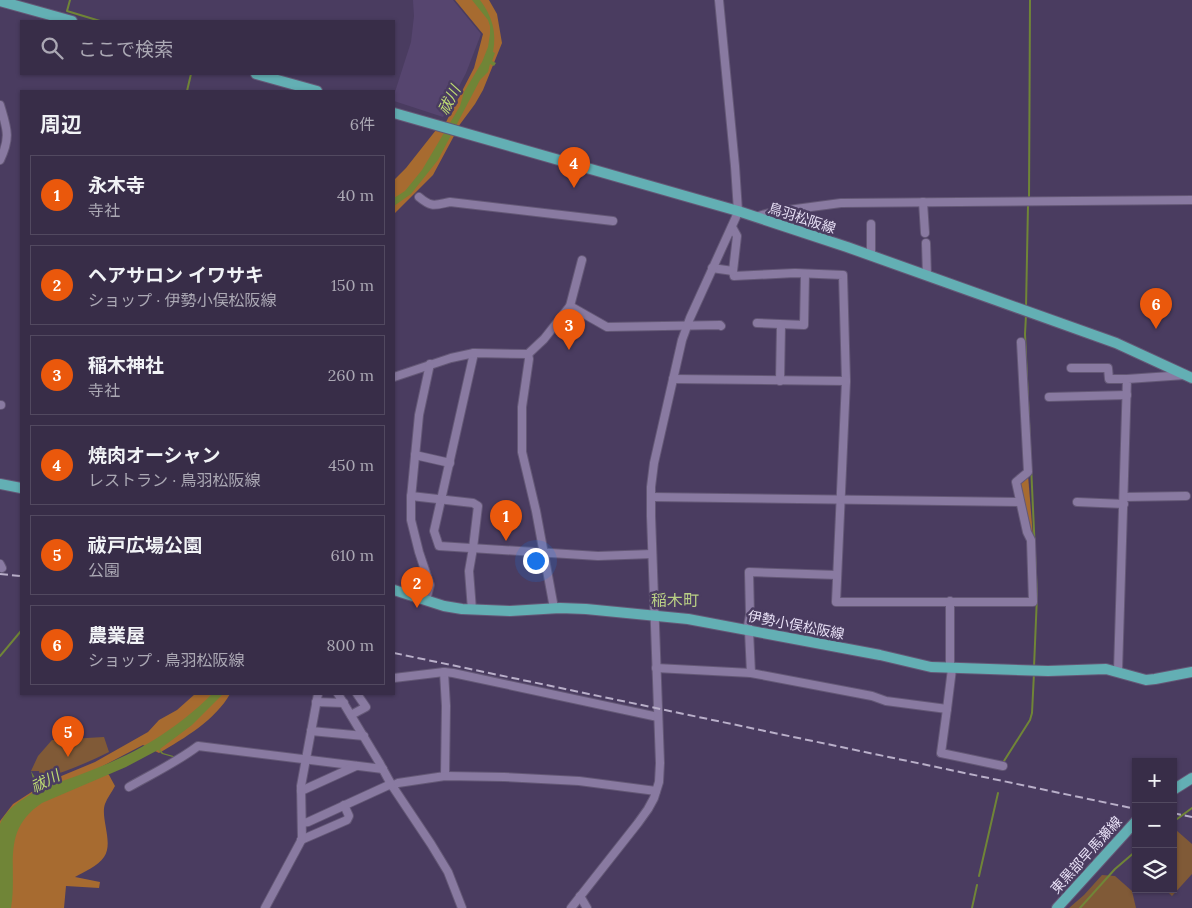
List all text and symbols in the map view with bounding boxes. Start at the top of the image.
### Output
search box [20,20,395,75]
icon: search [38,34,66,62]
text: ここで検索 [78,37,173,61]
water label: 祓川 [434,81,465,118]
text: 周辺 [40,111,82,138]
text: 6件 [350,114,375,134]
pin: 4 [558,147,590,188]
text: 永木寺 [88,173,145,197]
text: 1 [54,185,60,205]
text: 40 m [337,185,374,205]
street label: 鳥羽松阪線 [766,199,838,237]
text: 寺社 [88,200,120,220]
text: ヘアサロン イワサキ [88,263,264,287]
text: 2 [53,275,61,295]
text: 150 m [331,275,374,295]
pin: 6 [1140,288,1172,329]
text: ショップ · 伊勢小俣松阪線 [88,290,276,310]
pin: 3 [553,309,585,350]
text: 稲木神社 [88,353,164,377]
text: 3 [53,365,61,385]
text: 260 m [328,365,374,385]
text: 寺社 [88,380,120,400]
text: 焼肉オーシャン [88,443,221,467]
text: 4 [53,455,61,475]
text: 450 m [328,455,374,475]
text: レストラン · 鳥羽松阪線 [88,470,260,490]
pin: 1 [490,500,522,541]
text: 祓戸広場公園 [88,533,202,557]
text: 5 [53,545,61,565]
text: 610 m [330,545,374,565]
your location [523,548,549,574]
text: 公園 [88,560,120,580]
pin: 2 [401,567,433,608]
district label: 稲木町 [651,590,699,610]
street label: 伊勢小俣松阪線 [746,607,846,643]
text: 農業屋 [88,623,145,647]
text: 6 [52,635,62,655]
text: 800 m [327,635,374,655]
text: ショップ · 鳥羽松阪線 [88,650,244,670]
pin: 5 [52,716,84,757]
map controls [1132,758,1177,893]
button: + [1132,758,1177,803]
water label: 祓川 [27,765,64,796]
button: − [1132,803,1177,848]
street label: 東黒部早馬瀬線 [1047,813,1125,897]
button: layers [1132,848,1177,893]

